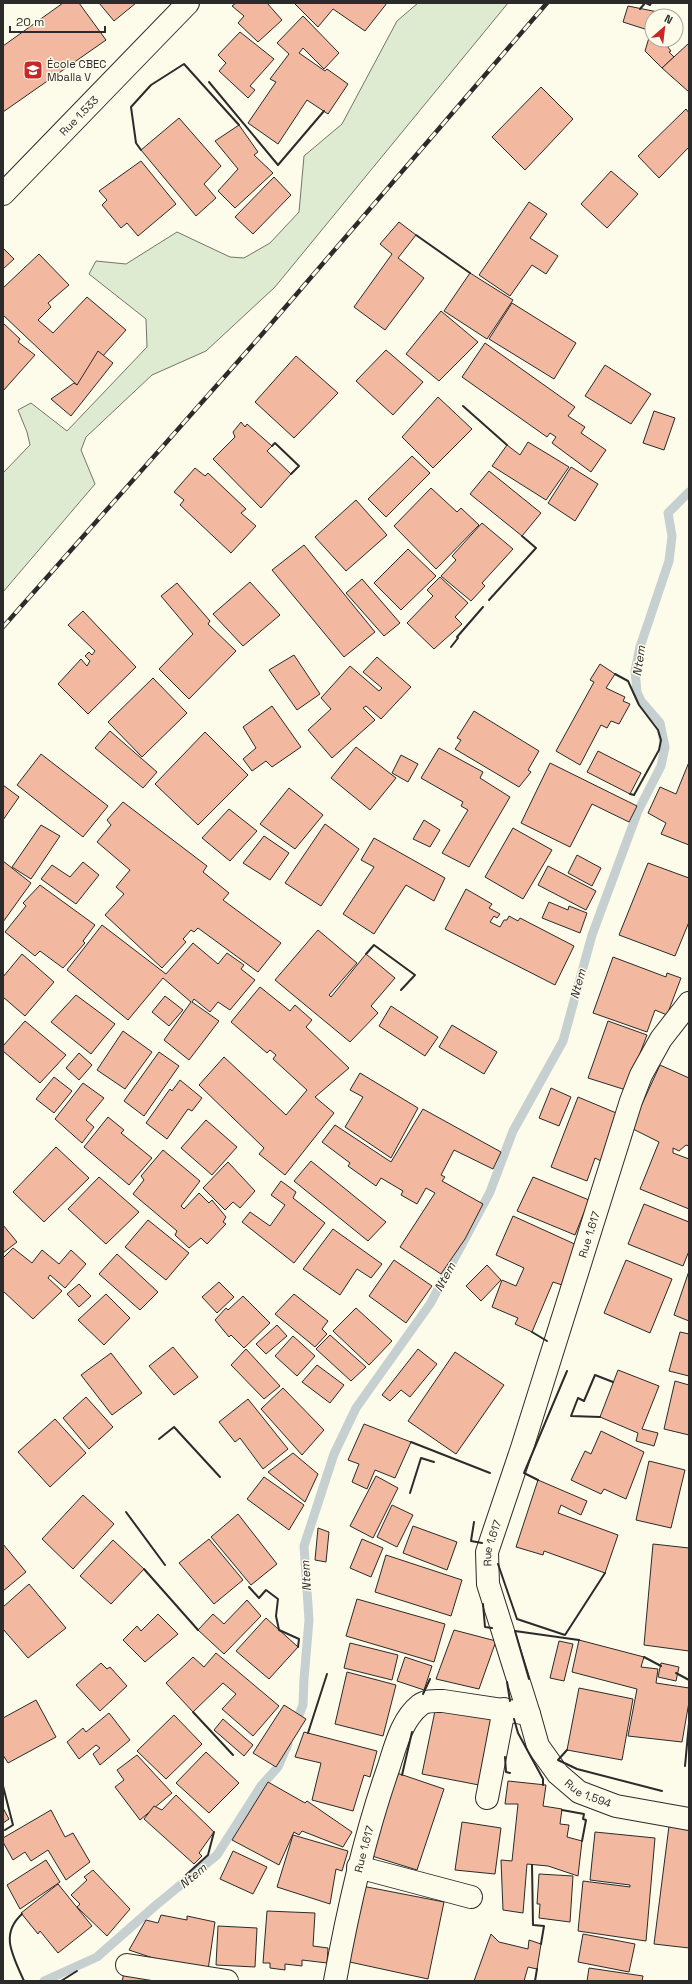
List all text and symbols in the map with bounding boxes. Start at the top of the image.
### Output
scale bar [10,8,105,34]
north arrow [644,8,684,48]
text: N [662,11,675,27]
text: 20 m [16,14,44,30]
place label: École CBEC Mballa V [47,57,106,84]
school or university icon: École CBEC Mballa V [22,59,44,81]
street label: Rue 1.533 [56,93,102,139]
water label: Ntem [629,644,649,677]
water label: Ntem [566,966,590,1001]
street label: Rue 1.617 [575,1210,603,1259]
water label: Ntem [431,1259,460,1294]
street label: Rue 1.617 [480,1518,504,1567]
water label: Ntem [297,1559,315,1592]
street label: Rue 1.594 [562,1776,613,1811]
street label: Rue 1.617 [351,1824,377,1874]
water label: Ntem [176,1860,210,1892]

